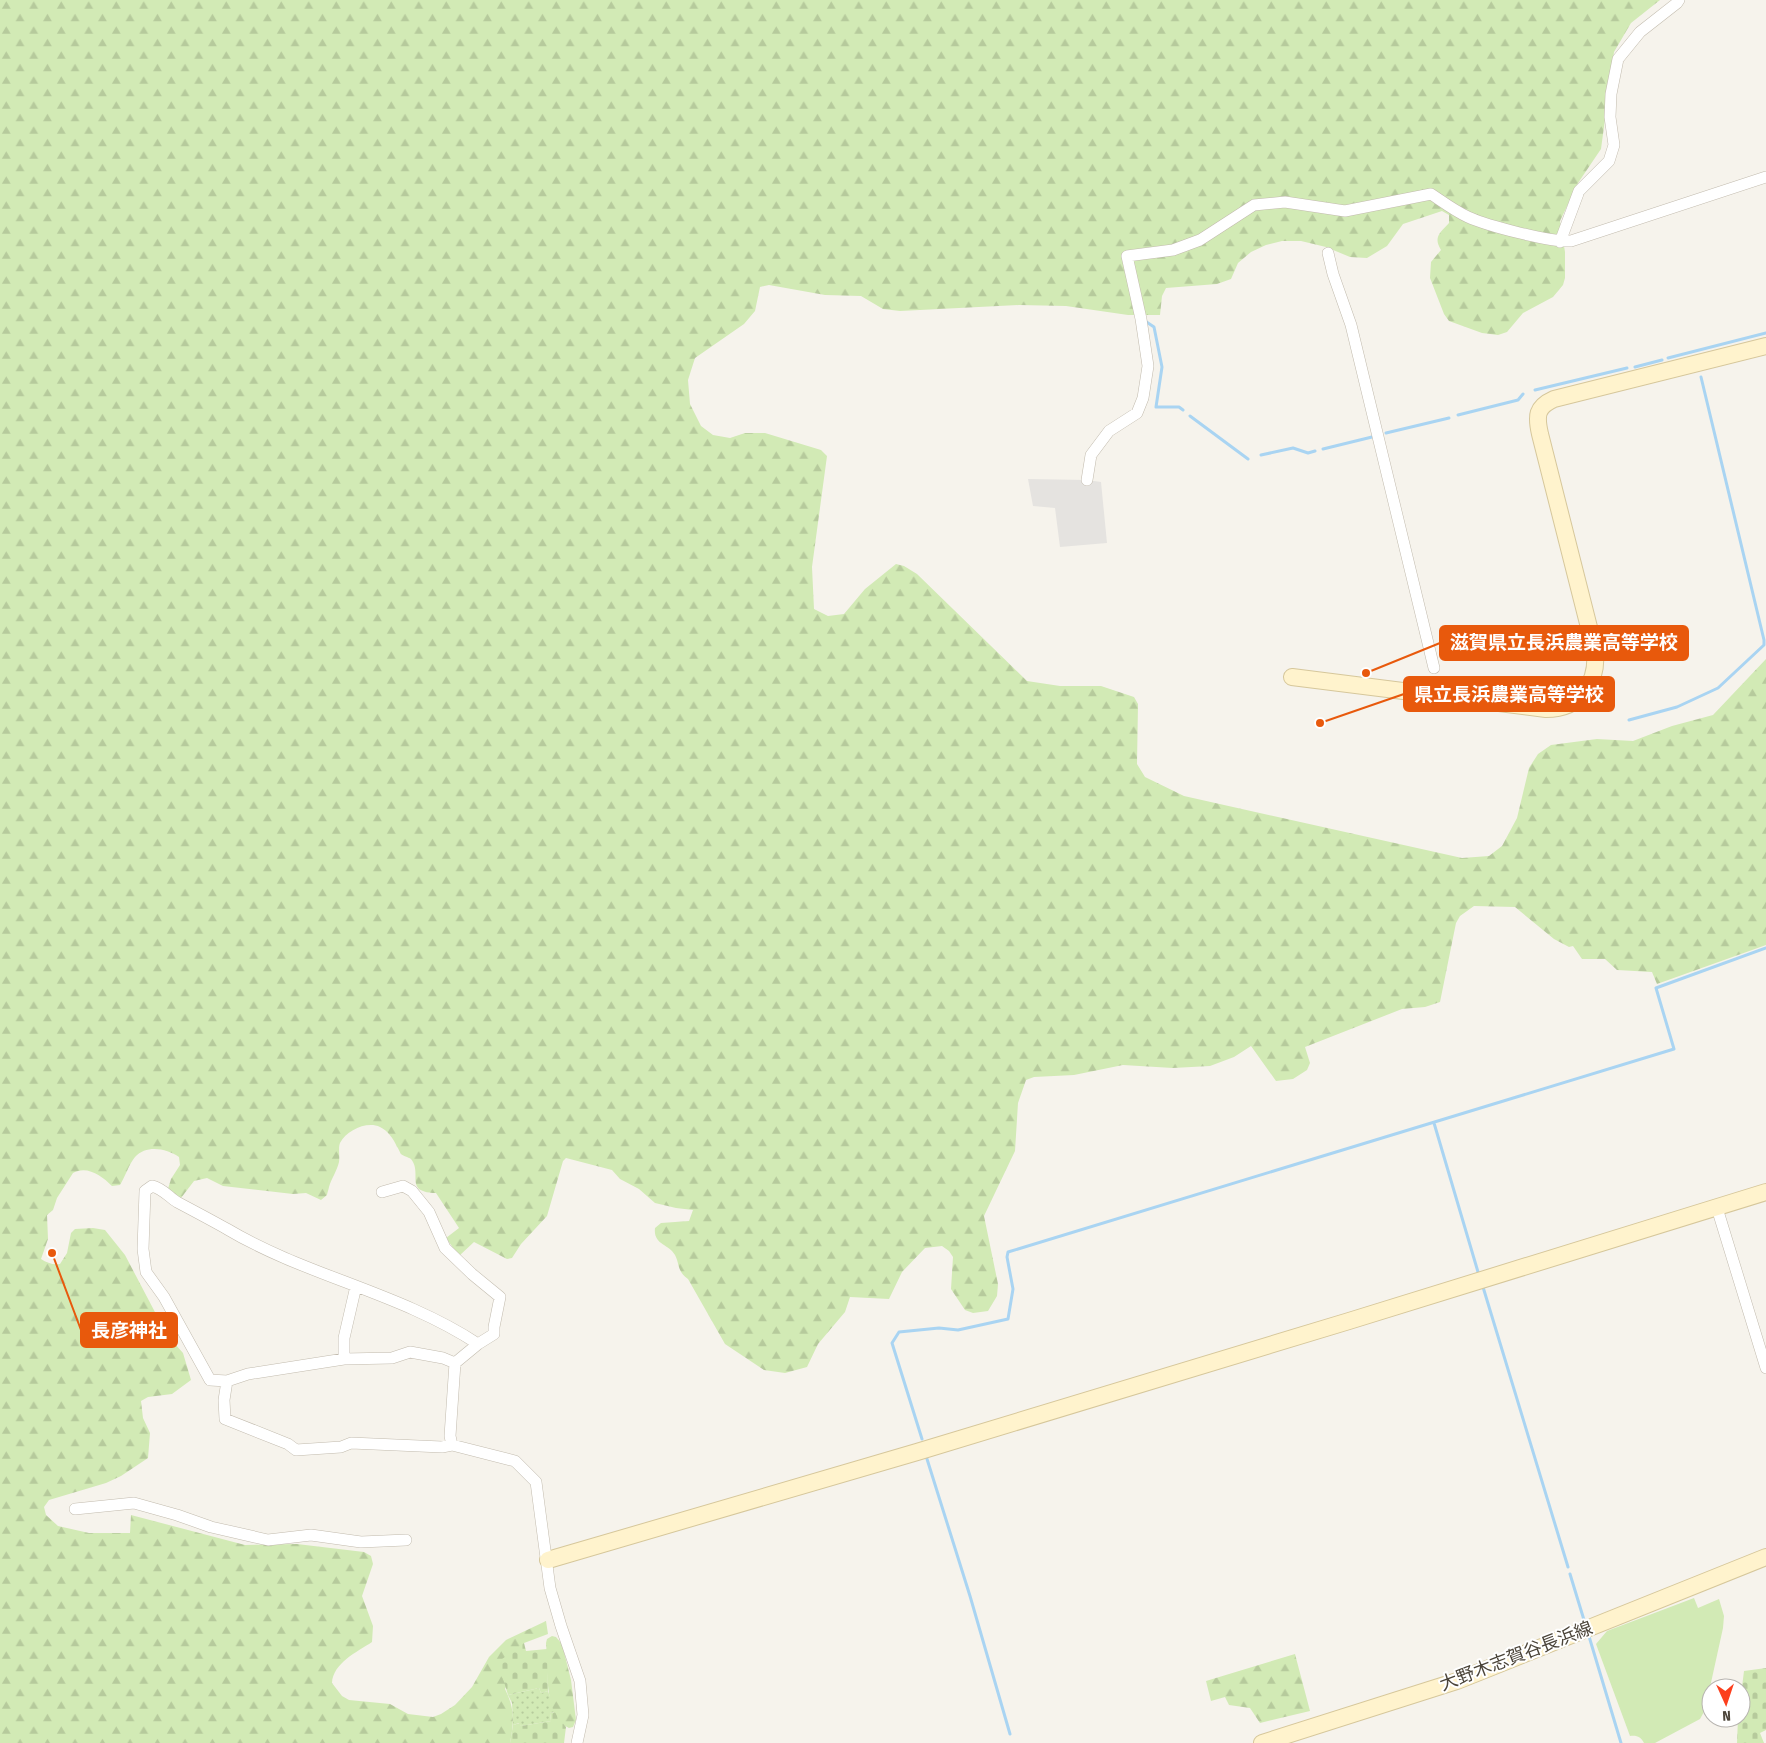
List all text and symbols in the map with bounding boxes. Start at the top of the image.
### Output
callout: 滋賀県立長浜農業高等学校 [1440,626,1688,660]
text: 滋賀県立長浜農業高等学校 [1450,631,1678,654]
callout: 県立長浜農業高等学校 [1404,677,1614,711]
text: 県立長浜農業高等学校 [1414,683,1604,706]
callout: 長彦神社 [81,1313,177,1347]
text: 長彦神社 [91,1319,167,1342]
street label: 大野木志賀谷長浜線 [1436,1617,1596,1695]
north arrow [1701,1678,1751,1728]
text: N [1722,1707,1731,1724]

